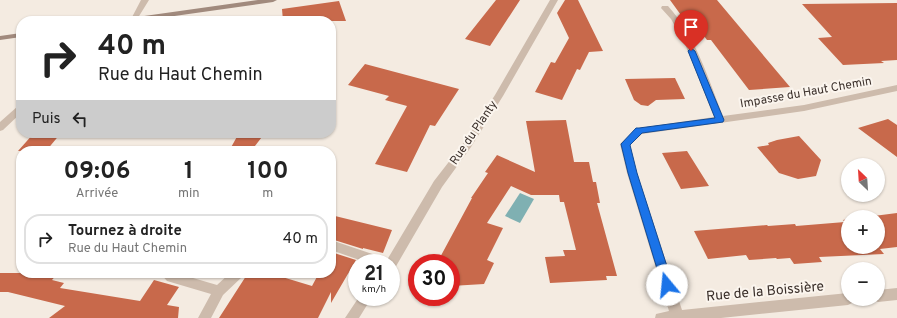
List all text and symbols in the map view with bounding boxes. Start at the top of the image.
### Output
pin [674,10,708,51]
icon: arrive [680,16,702,38]
text: 40 m [98,29,166,65]
icon: right [32,32,84,84]
text: Rue du Haut Chemin [98,64,263,87]
street label: Impasse du Haut Chemin [739,74,873,112]
street label: Rue du Planty [447,98,501,168]
icon: left [69,108,91,130]
text: Puis [32,110,61,129]
text: 09:06 [64,157,130,187]
text: 1 [184,157,194,187]
text: 100 [247,157,288,187]
north arrow [841,158,885,202]
map controls [841,158,885,306]
text: Arrivée [76,186,118,202]
text: min [178,186,200,202]
text: m [262,186,273,202]
button: + [841,210,885,254]
text: Tournez à droite [68,222,182,241]
icon: right [34,228,56,250]
text: 40 m [283,230,318,249]
text: Rue du Haut Chemin [68,241,187,257]
speed limit sign: 30 [408,254,460,306]
text: 21 [364,262,384,288]
button: − [841,262,885,306]
position arrow [646,264,688,306]
street label: Rue de la Boissière [705,278,825,306]
text: km/h [362,283,386,296]

